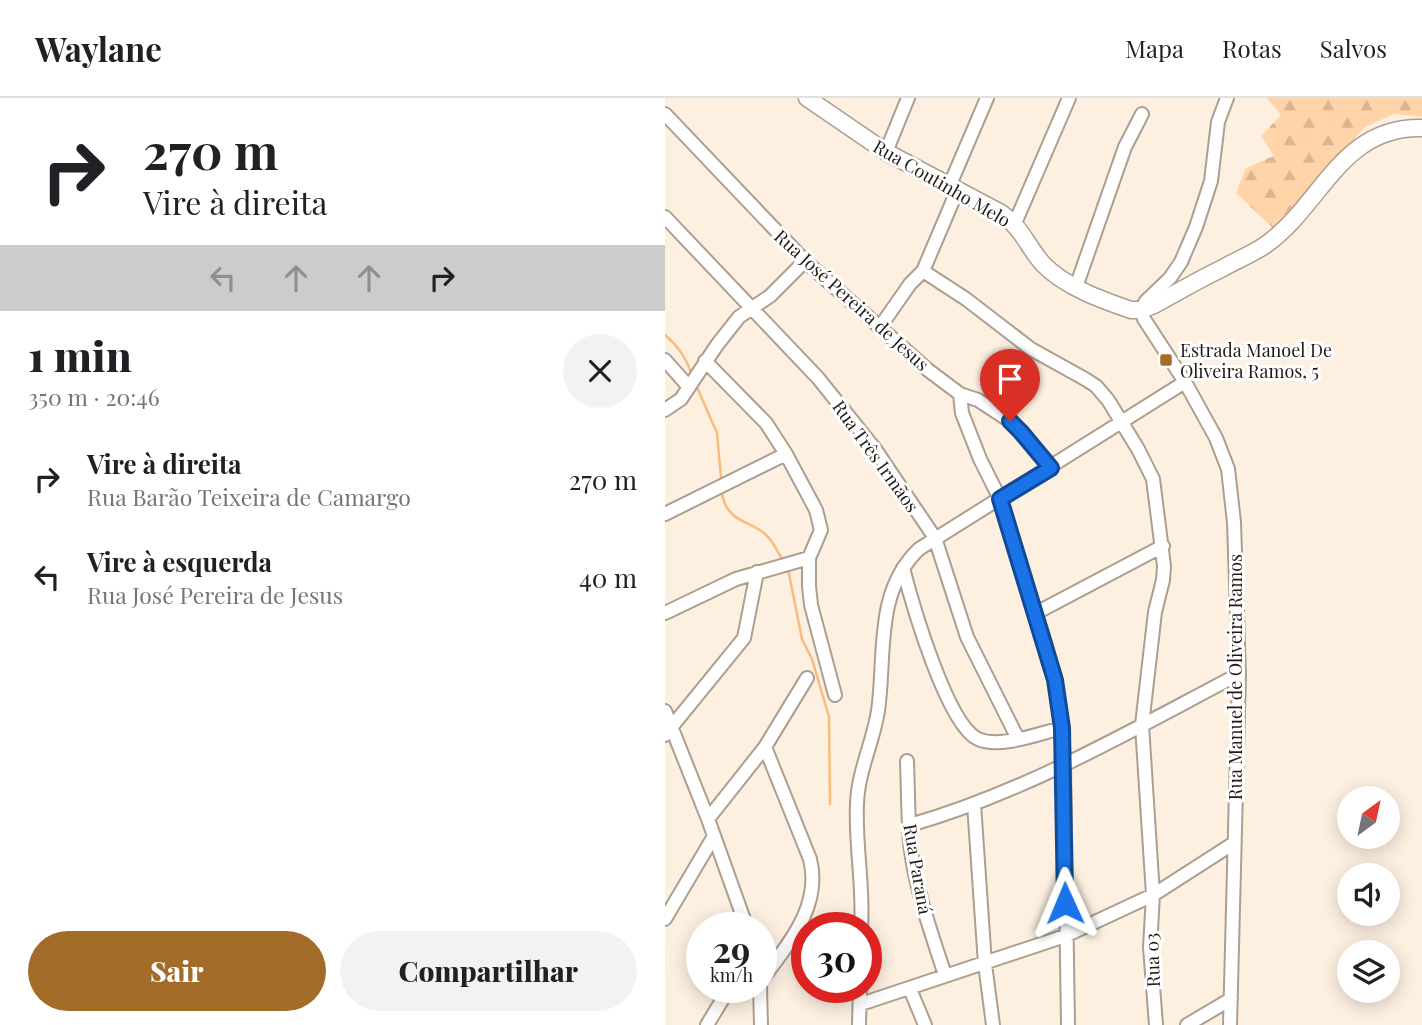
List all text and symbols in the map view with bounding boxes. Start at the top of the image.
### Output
text: Waylane [35,26,162,70]
text: Mapa [1125,32,1184,64]
text: Rotas [1222,32,1282,64]
text: Salvos [1320,32,1387,64]
text: 270 m [143,117,278,182]
icon: right [28,126,119,217]
street label: Rua Coutinho Melo [869,134,1015,232]
text: Vire à direita [143,180,327,223]
street label: Rua José Pereira de Jesus [770,224,934,376]
icon: left [204,259,242,297]
icon: ahead [277,259,315,297]
icon: ahead [350,259,388,297]
icon: right [423,259,461,297]
text: 1 min [28,327,132,383]
button: close [563,334,637,408]
place label: Estrada Manoel De Oliveira Ramos, 5 [1180,338,1332,383]
pin [980,349,1040,421]
marker: Estrada Manoel De Oliveira Ramos, 5 [1158,352,1174,368]
icon: arrive [991,360,1029,398]
text: 350 m · 20:46 [28,381,160,412]
street label: Rua Três Irmãos [827,395,925,517]
text: Vire à direita [87,446,242,481]
icon: right [28,460,66,498]
text: 270 m [569,462,637,497]
text: Rua Barão Teixeira de Camargo [87,481,411,512]
text: Vire à esquerda [87,544,272,579]
street label: Rua Manuel de Oliveira Ramos [1223,554,1247,800]
icon: left [28,558,66,596]
text: 40 m [579,560,637,595]
text: Rua José Pereira de Jesus [87,579,343,610]
north arrow [1337,786,1400,849]
map controls [1337,786,1400,1003]
street label: Rua Paraná [898,822,938,916]
button: sound [1337,863,1400,926]
position arrow [1028,866,1102,940]
speed limit sign: 30 [791,912,882,1003]
text: 29 [713,925,750,972]
button: Sair [28,931,326,1011]
button: Compartilhar [340,931,637,1011]
street label: Rua 03 [1139,932,1165,988]
button: layers [1337,940,1400,1003]
text: km/h [710,963,753,987]

